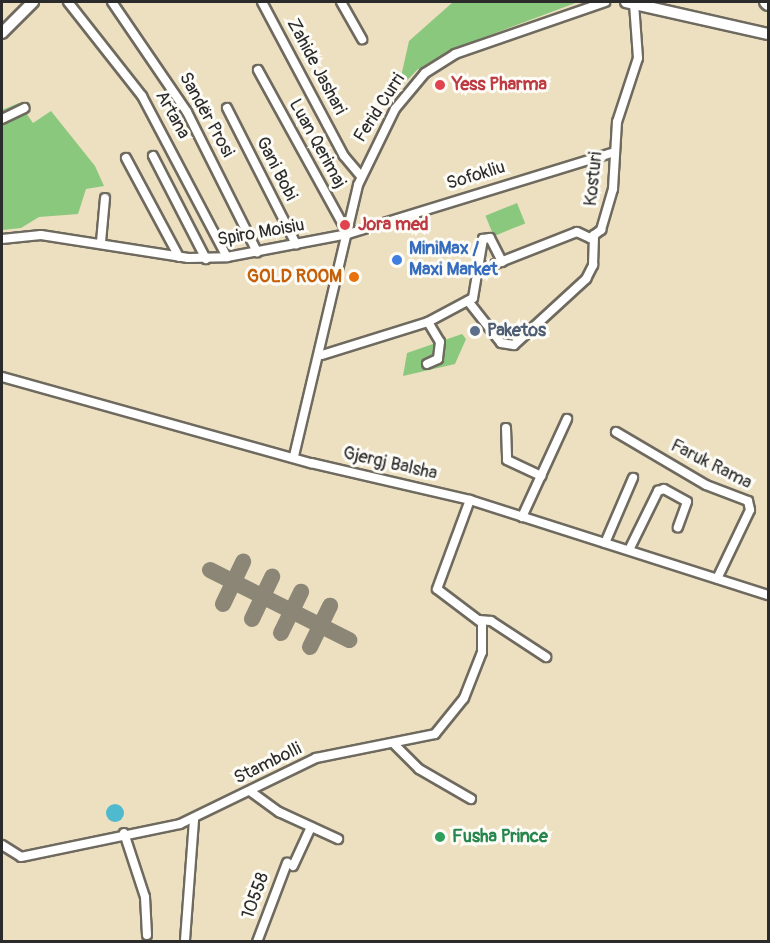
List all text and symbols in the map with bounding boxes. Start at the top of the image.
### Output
street label: Zahide Jashari [282,15,350,119]
street label: Sandër Prosi [174,69,238,161]
street label: Ferid Curri [350,70,410,146]
place label: Yess Pharma [452,74,547,96]
marker: Yess Pharma [433,78,447,92]
street label: Artana [150,87,194,143]
street label: Luan Qerimaj [284,96,350,192]
street label: Gani Bobi [251,133,301,205]
street label: Kosturi [580,151,608,207]
street label: Sofokliu [444,157,508,195]
place label: Jora med [358,214,429,236]
street label: Spiro Moisiu [216,215,306,251]
marker: Jora med [336,216,354,234]
place label: MiniMax / Maxi Market [409,239,498,282]
marker: MiniMax / Maxi Market [390,253,404,267]
place label: GOLD ROOM [247,266,342,288]
marker: GOLD ROOM [347,270,361,284]
place label: Paketos [487,320,546,342]
marker: Paketos [468,324,482,338]
street label: Faruk Rama [667,435,755,495]
street label: Gjergj Balsha [341,443,439,485]
street label: Stambolli [231,738,305,790]
place label: Fusha Prince [452,826,548,848]
marker: Fusha Prince [433,830,447,844]
street label: 10558 [238,870,274,922]

